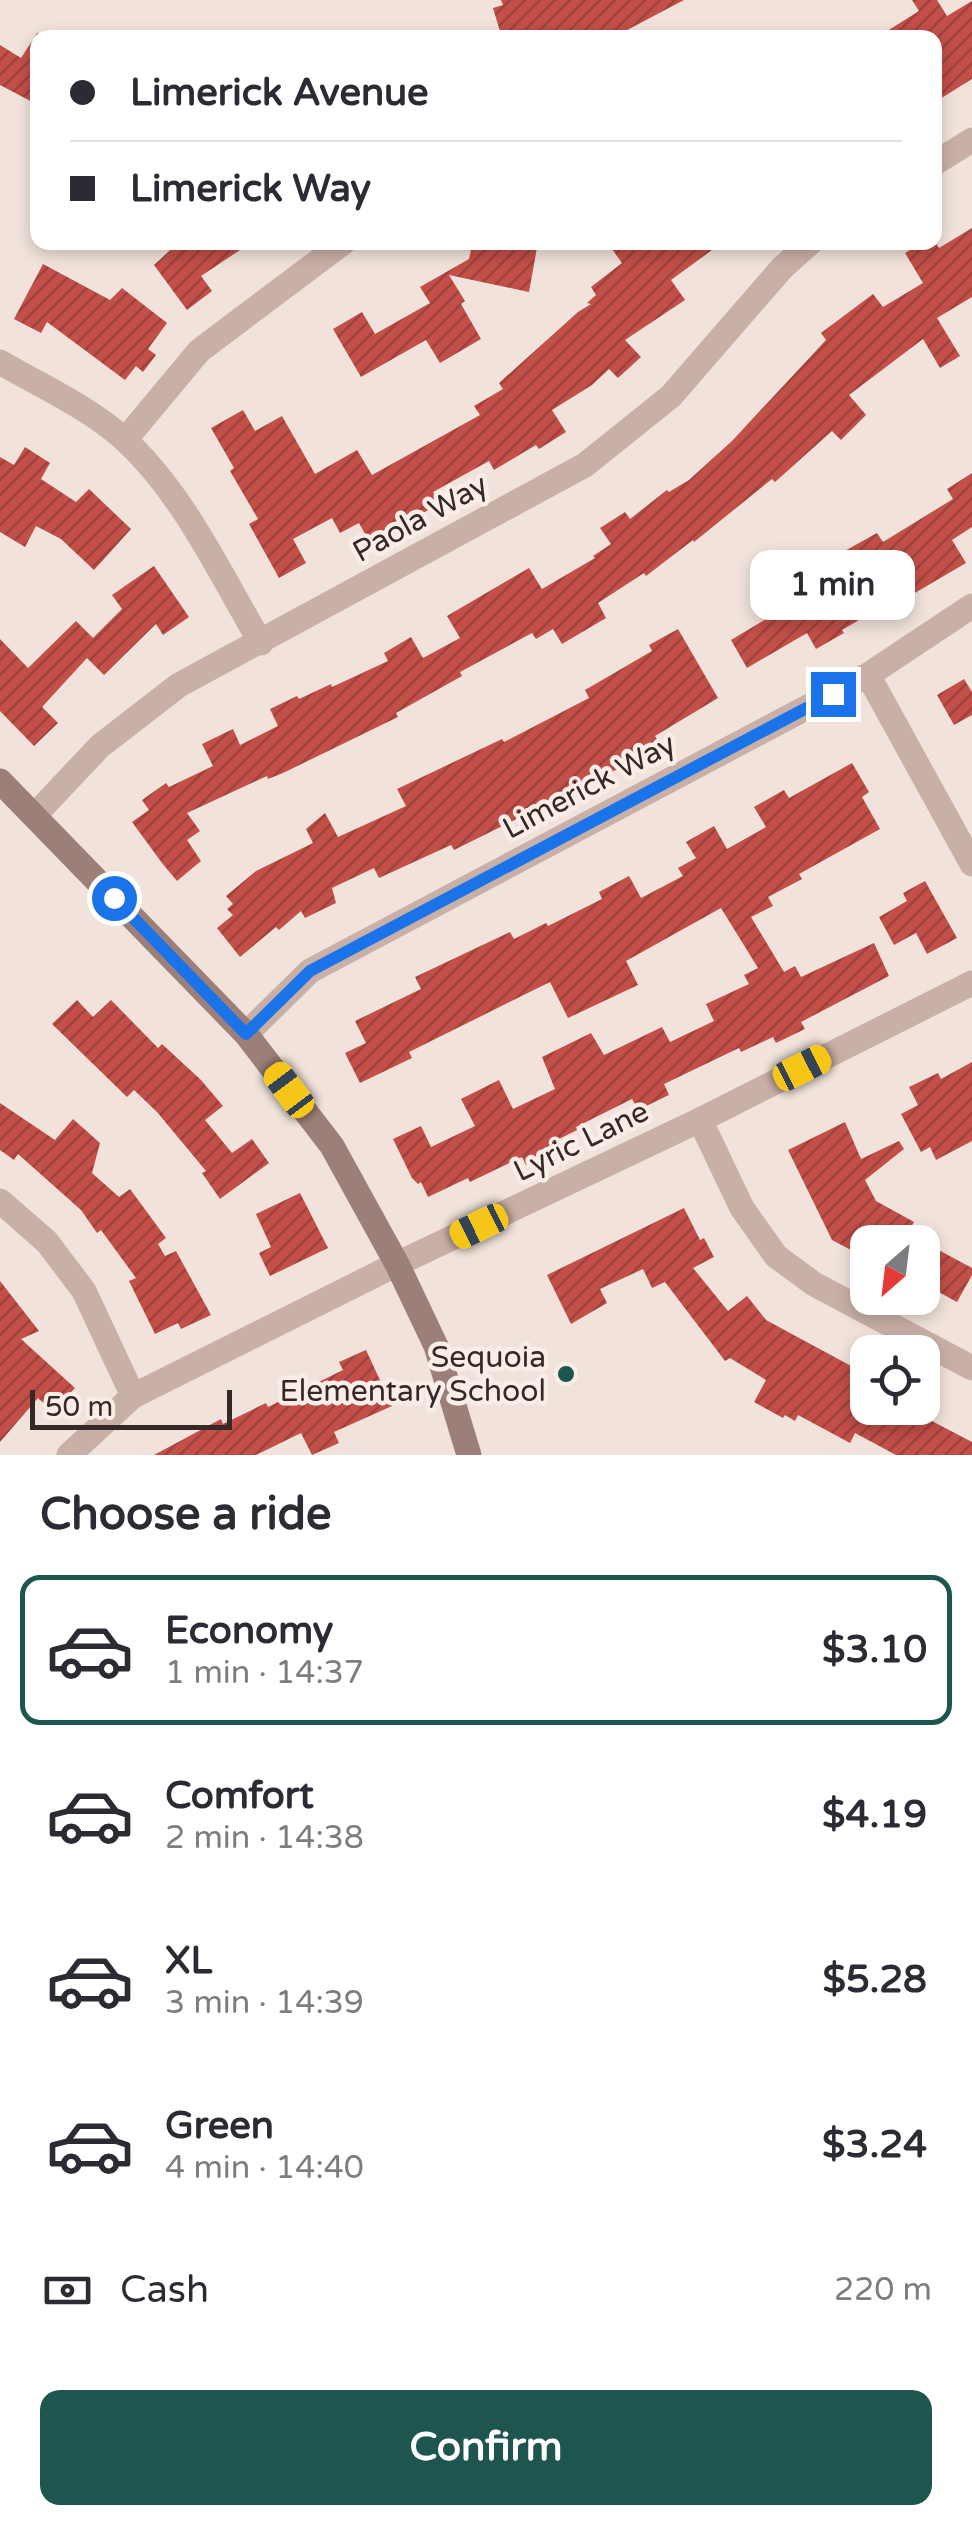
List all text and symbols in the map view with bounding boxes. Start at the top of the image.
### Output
text: Limerick Avenue [130,70,429,116]
text: Limerick Way [130,166,371,212]
street label: Paola Way [346,466,494,571]
callout: 1 min [750,549,916,619]
text: 1 min [790,566,875,604]
route end [811,672,856,717]
street label: Limerick Way [497,725,682,847]
route start [92,876,137,921]
car [768,1041,836,1095]
car [259,1057,319,1123]
street label: Lyric Lane [508,1093,655,1190]
car [445,1199,513,1253]
north arrow [850,1225,940,1315]
map controls [850,1225,940,1425]
button: locate [850,1335,940,1425]
place label: Sequoia Elementary School [280,1339,546,1410]
marker: Sequoia Elementary School [555,1363,577,1385]
scale bar [30,1385,232,1430]
text: 50 m [45,1390,113,1424]
text: Choose a ride [40,1488,331,1542]
icon: car [45,1605,135,1695]
text: Economy [165,1608,333,1654]
text: $3.10 [822,1627,927,1673]
text: 1 min · 14:37 [165,1654,364,1692]
icon: car [45,1770,135,1860]
text: Comfort [165,1773,314,1819]
text: $4.19 [822,1792,927,1838]
text: 2 min · 14:38 [165,1819,364,1857]
icon: car [45,1935,135,2025]
text: XL [165,1938,212,1984]
text: $5.28 [822,1957,927,2003]
text: 3 min · 14:39 [165,1984,364,2022]
icon: car [45,2100,135,2190]
text: Green [165,2103,274,2149]
text: $3.24 [822,2122,927,2168]
text: 4 min · 14:40 [165,2149,364,2187]
icon: cash [40,2263,95,2318]
text: Cash [120,2267,209,2313]
text: 220 m [834,2271,932,2309]
button: Confirm [40,2390,932,2505]

